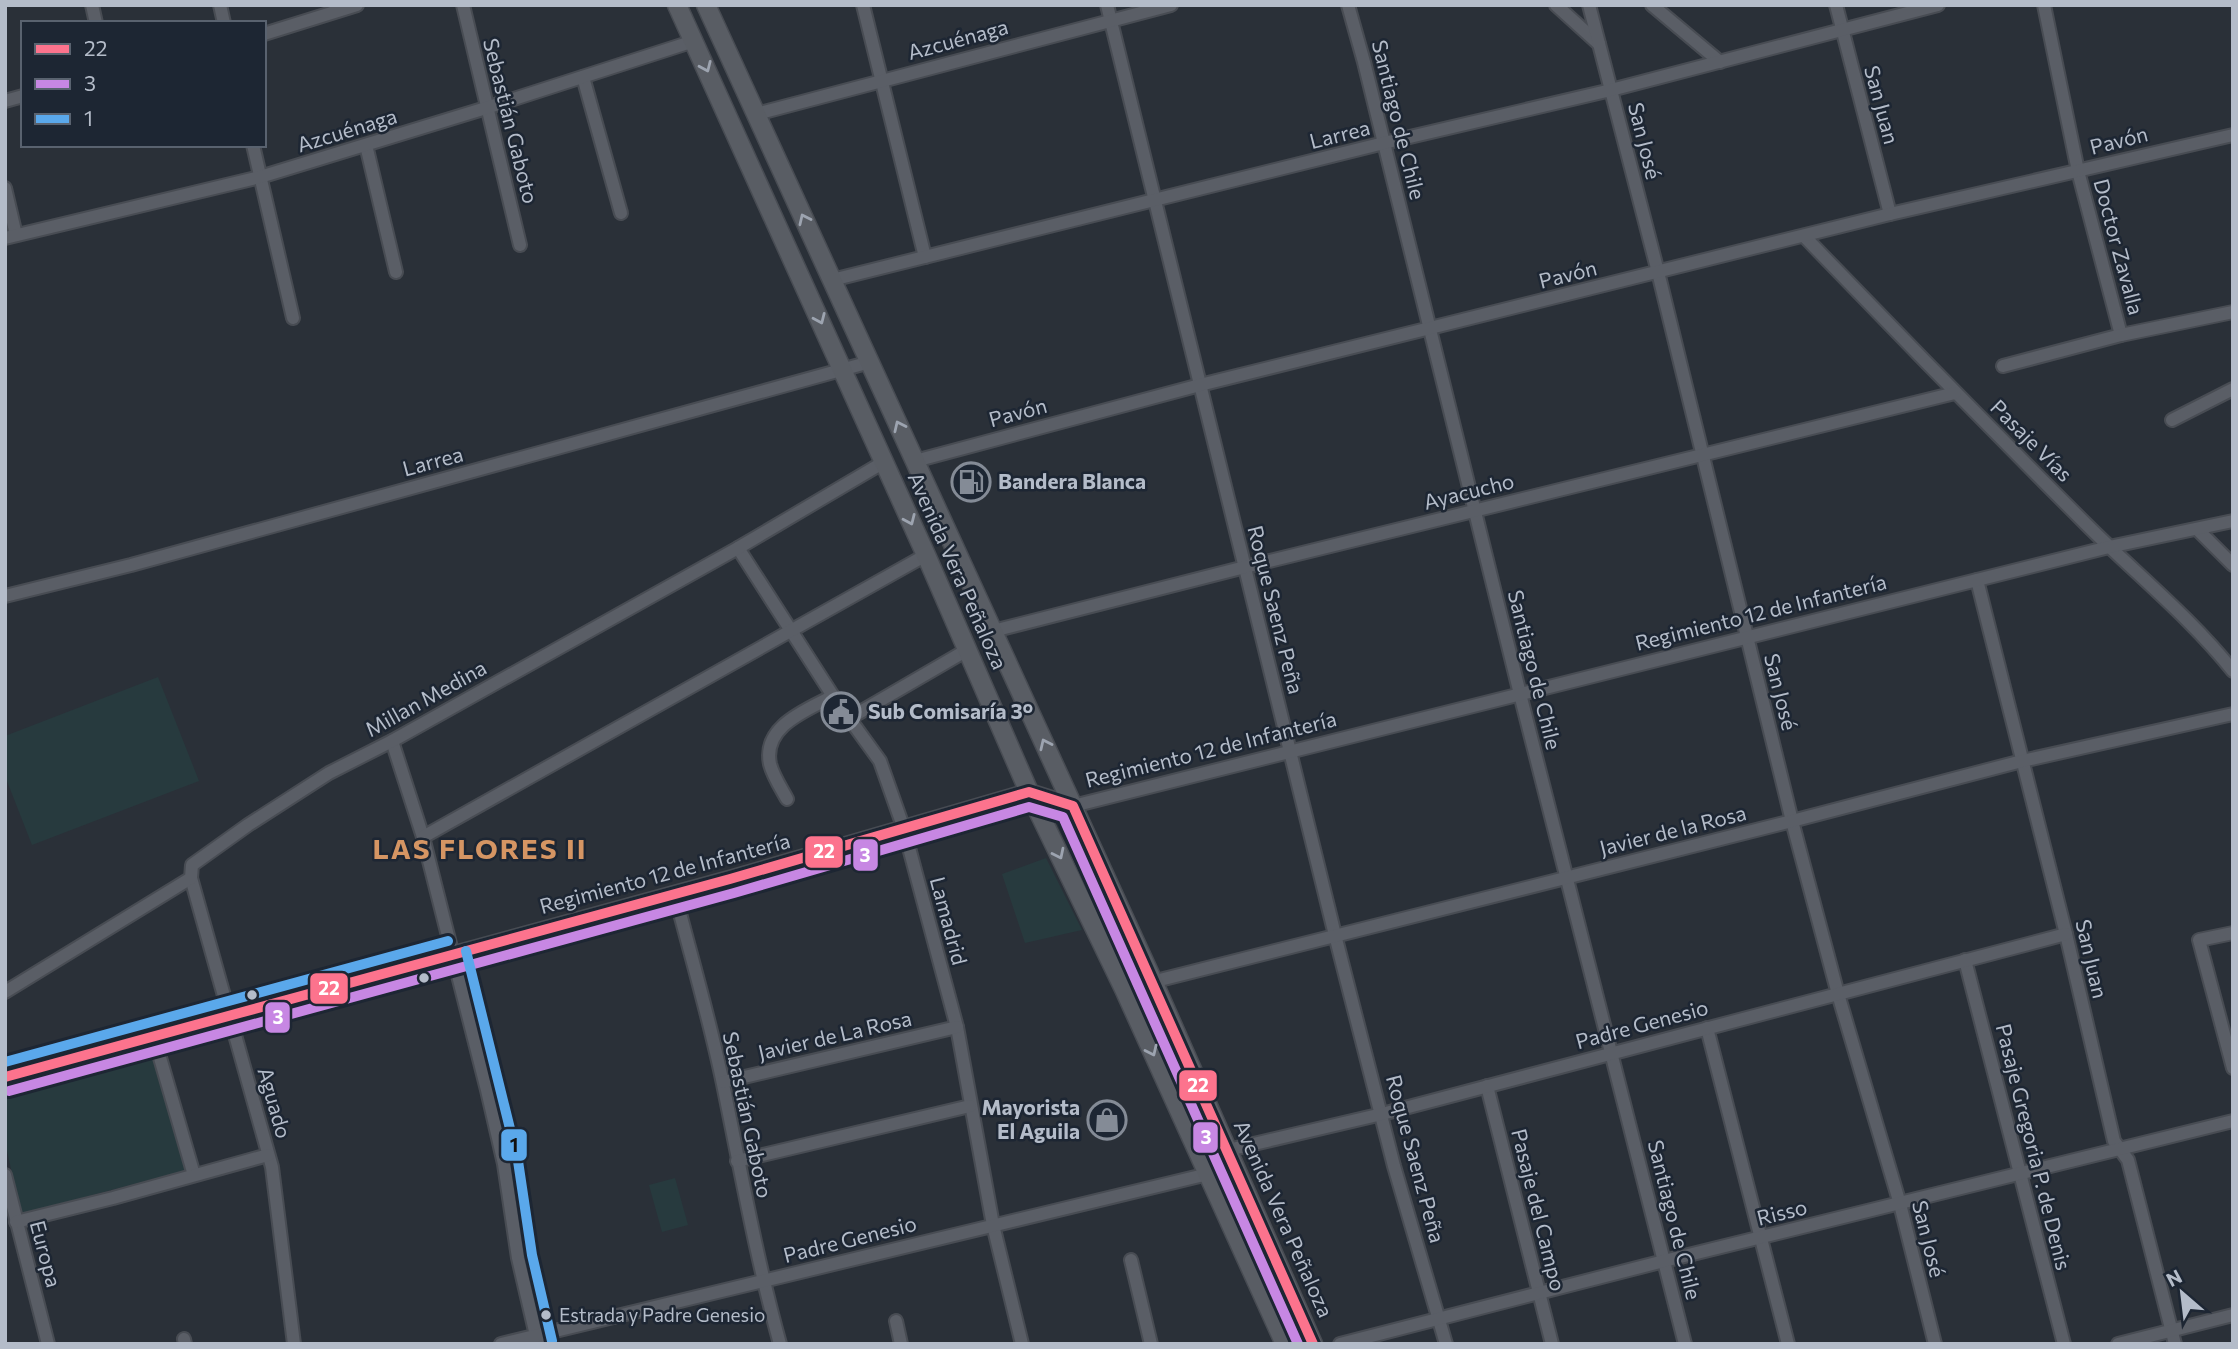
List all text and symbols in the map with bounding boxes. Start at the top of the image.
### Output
street label: Azcuénaga [904,13,1011,64]
legend [21,21,266,147]
text: 22 [84,35,107,60]
street label: Sebastián Gaboto [479,35,544,206]
street label: Santiago de Chile [1368,37,1431,202]
one-way arrow [698,60,712,73]
street label: San Juan [1860,63,1905,147]
text: 3 [84,70,96,95]
street label: San José [1624,100,1667,182]
street label: Azcuénaga [294,103,400,157]
text: 1 [84,105,93,130]
street label: Larrea [1307,114,1372,153]
street label: Pavón [2087,120,2150,159]
street label: Doctor Zavalla [2089,176,2150,317]
one-way arrow [798,214,812,226]
street label: Pavón [1536,254,1599,293]
one-way arrow [812,312,826,324]
street label: Pavón [986,392,1049,431]
street label: Pasaje Vías [1986,394,2078,486]
one-way arrow [893,421,907,433]
street label: Larrea [400,441,466,481]
fuel station icon: Bandera Blanca [950,461,992,503]
street label: Ayacucho [1421,467,1516,514]
street label: Avenida Vera Peñaloza [904,468,1013,673]
place label: Bandera Blanca [998,468,1146,493]
one-way arrow [902,513,916,525]
street label: Roque Saenz Peña [1243,523,1309,697]
street label: Regimiento 12 de Infantería [1632,568,1889,655]
street label: Santiago de Chile [1504,587,1567,752]
street label: San José [1760,651,1803,733]
street label: Millan Medina [360,654,490,741]
public building icon: Sub Comisaría 3° [820,691,862,733]
place label: Sub Comisaría 3° [868,698,1033,723]
street label: Regimiento 12 de Infantería [1082,705,1339,792]
one-way arrow [1039,739,1053,751]
street label: Javier de la Rosa [1597,799,1749,860]
street label: Regimiento 12 de Infantería [537,827,793,918]
district label: LAS FLORES II [372,831,588,865]
line badge: 22 [804,835,844,869]
line badge: 3 [852,838,879,872]
text: 22 [813,839,835,862]
text: 3 [859,843,871,866]
one-way arrow [1051,847,1065,859]
street label: Lamadrid [926,874,973,967]
street label: San Juan [2071,917,2114,1001]
unlabelled marker [417,971,431,985]
line badge: 22 [309,972,349,1005]
text: 22 [318,976,340,999]
unlabelled marker [245,988,259,1002]
street label: Padre Genesio [1572,994,1711,1053]
line badge: 3 [264,1001,291,1034]
text: 3 [272,1005,284,1028]
street label: Javier de La Rosa [755,1005,914,1064]
street label: Pasaje Gregoria P. de Denis [1992,1021,2077,1272]
street label: Sebastián Gaboto [719,1029,778,1200]
one-way arrow [1144,1044,1158,1056]
street label: Aguado [253,1064,297,1141]
line badge: 22 [1178,1069,1218,1102]
street label: Roque Saenz Peña [1382,1072,1451,1245]
text: 22 [1187,1073,1209,1096]
place label: Mayorista El Aguila [981,1094,1080,1143]
shop icon: Mayorista El Aguila [1086,1099,1128,1141]
street label: Avenida Vera Peñaloza [1230,1116,1339,1321]
line badge: 3 [1192,1121,1219,1154]
text: 3 [1200,1125,1212,1148]
street label: Pasaje del Campo [1507,1126,1572,1293]
line badge: 1 [500,1128,528,1162]
text: 1 [510,1133,518,1156]
street label: Santiago de Chile [1644,1137,1707,1302]
street label: Risso [1754,1193,1809,1230]
street label: San José [1908,1198,1951,1280]
street label: Padre Genesio [780,1210,919,1267]
street label: Europa [26,1217,67,1290]
north arrow [2147,1258,2217,1328]
text: N [2162,1264,2185,1291]
place label: Estrada y Padre Genesio [559,1303,765,1326]
marker: Estrada y Padre Genesio [539,1308,553,1322]

